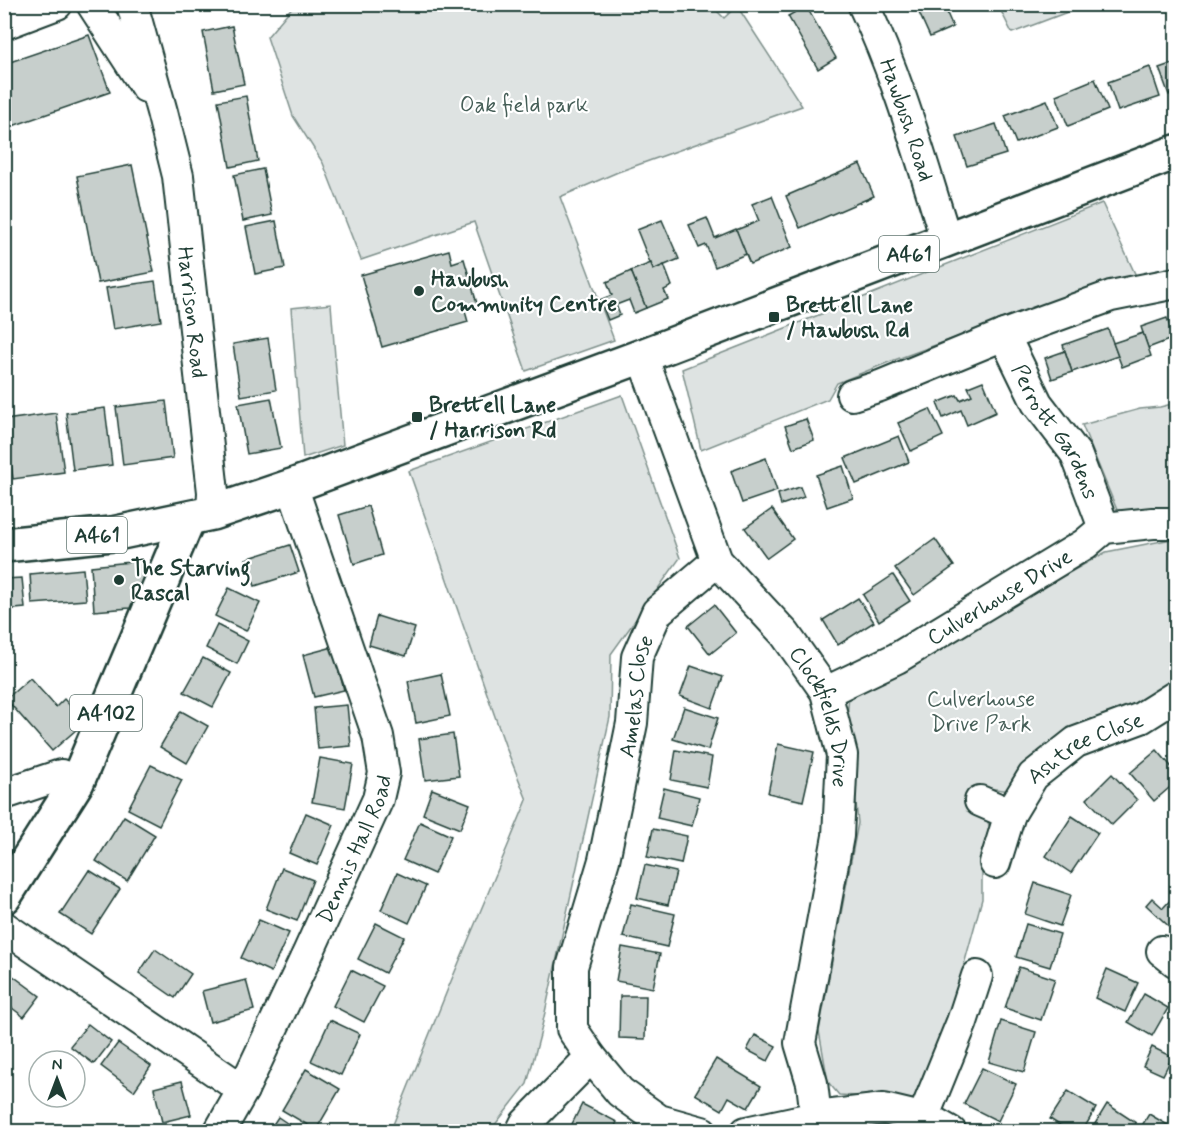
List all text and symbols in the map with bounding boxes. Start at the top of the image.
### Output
street label: Hawbush Road [872,55,939,185]
park label: Oak field park [460,92,588,120]
road number: A461 [879,236,939,272]
street label: Harrison Road [170,245,212,380]
place label: Hawbush Community Centre [431,266,617,319]
marker: Hawbush Community Centre [412,284,426,298]
place label: Brettell Lane / Hawbush Rd [786,292,913,345]
marker: Brettell Lane / Hawbush Rd [767,310,781,324]
street label: Perrott Gardens [1004,360,1104,504]
place label: Brettell Lane / Harrison Rd [429,392,556,445]
marker: Brettell Lane / Harrison Rd [410,410,424,424]
road number: A461 [67,517,127,553]
street label: Culverhouse Drive [922,543,1078,653]
place label: The Starving Rascal [131,555,251,608]
marker: The Starving Rascal [112,573,126,587]
street label: Amelas Close [613,631,661,760]
street label: Clockfields Drive [782,641,854,788]
park label: Culverhouse Drive Park [927,686,1035,739]
road number: A4102 [70,695,142,731]
street label: Ashtree Close [1022,706,1147,791]
street label: Dennis Hall Road [311,772,399,929]
north arrow [27,1049,87,1109]
text: N [52,1055,62,1076]

